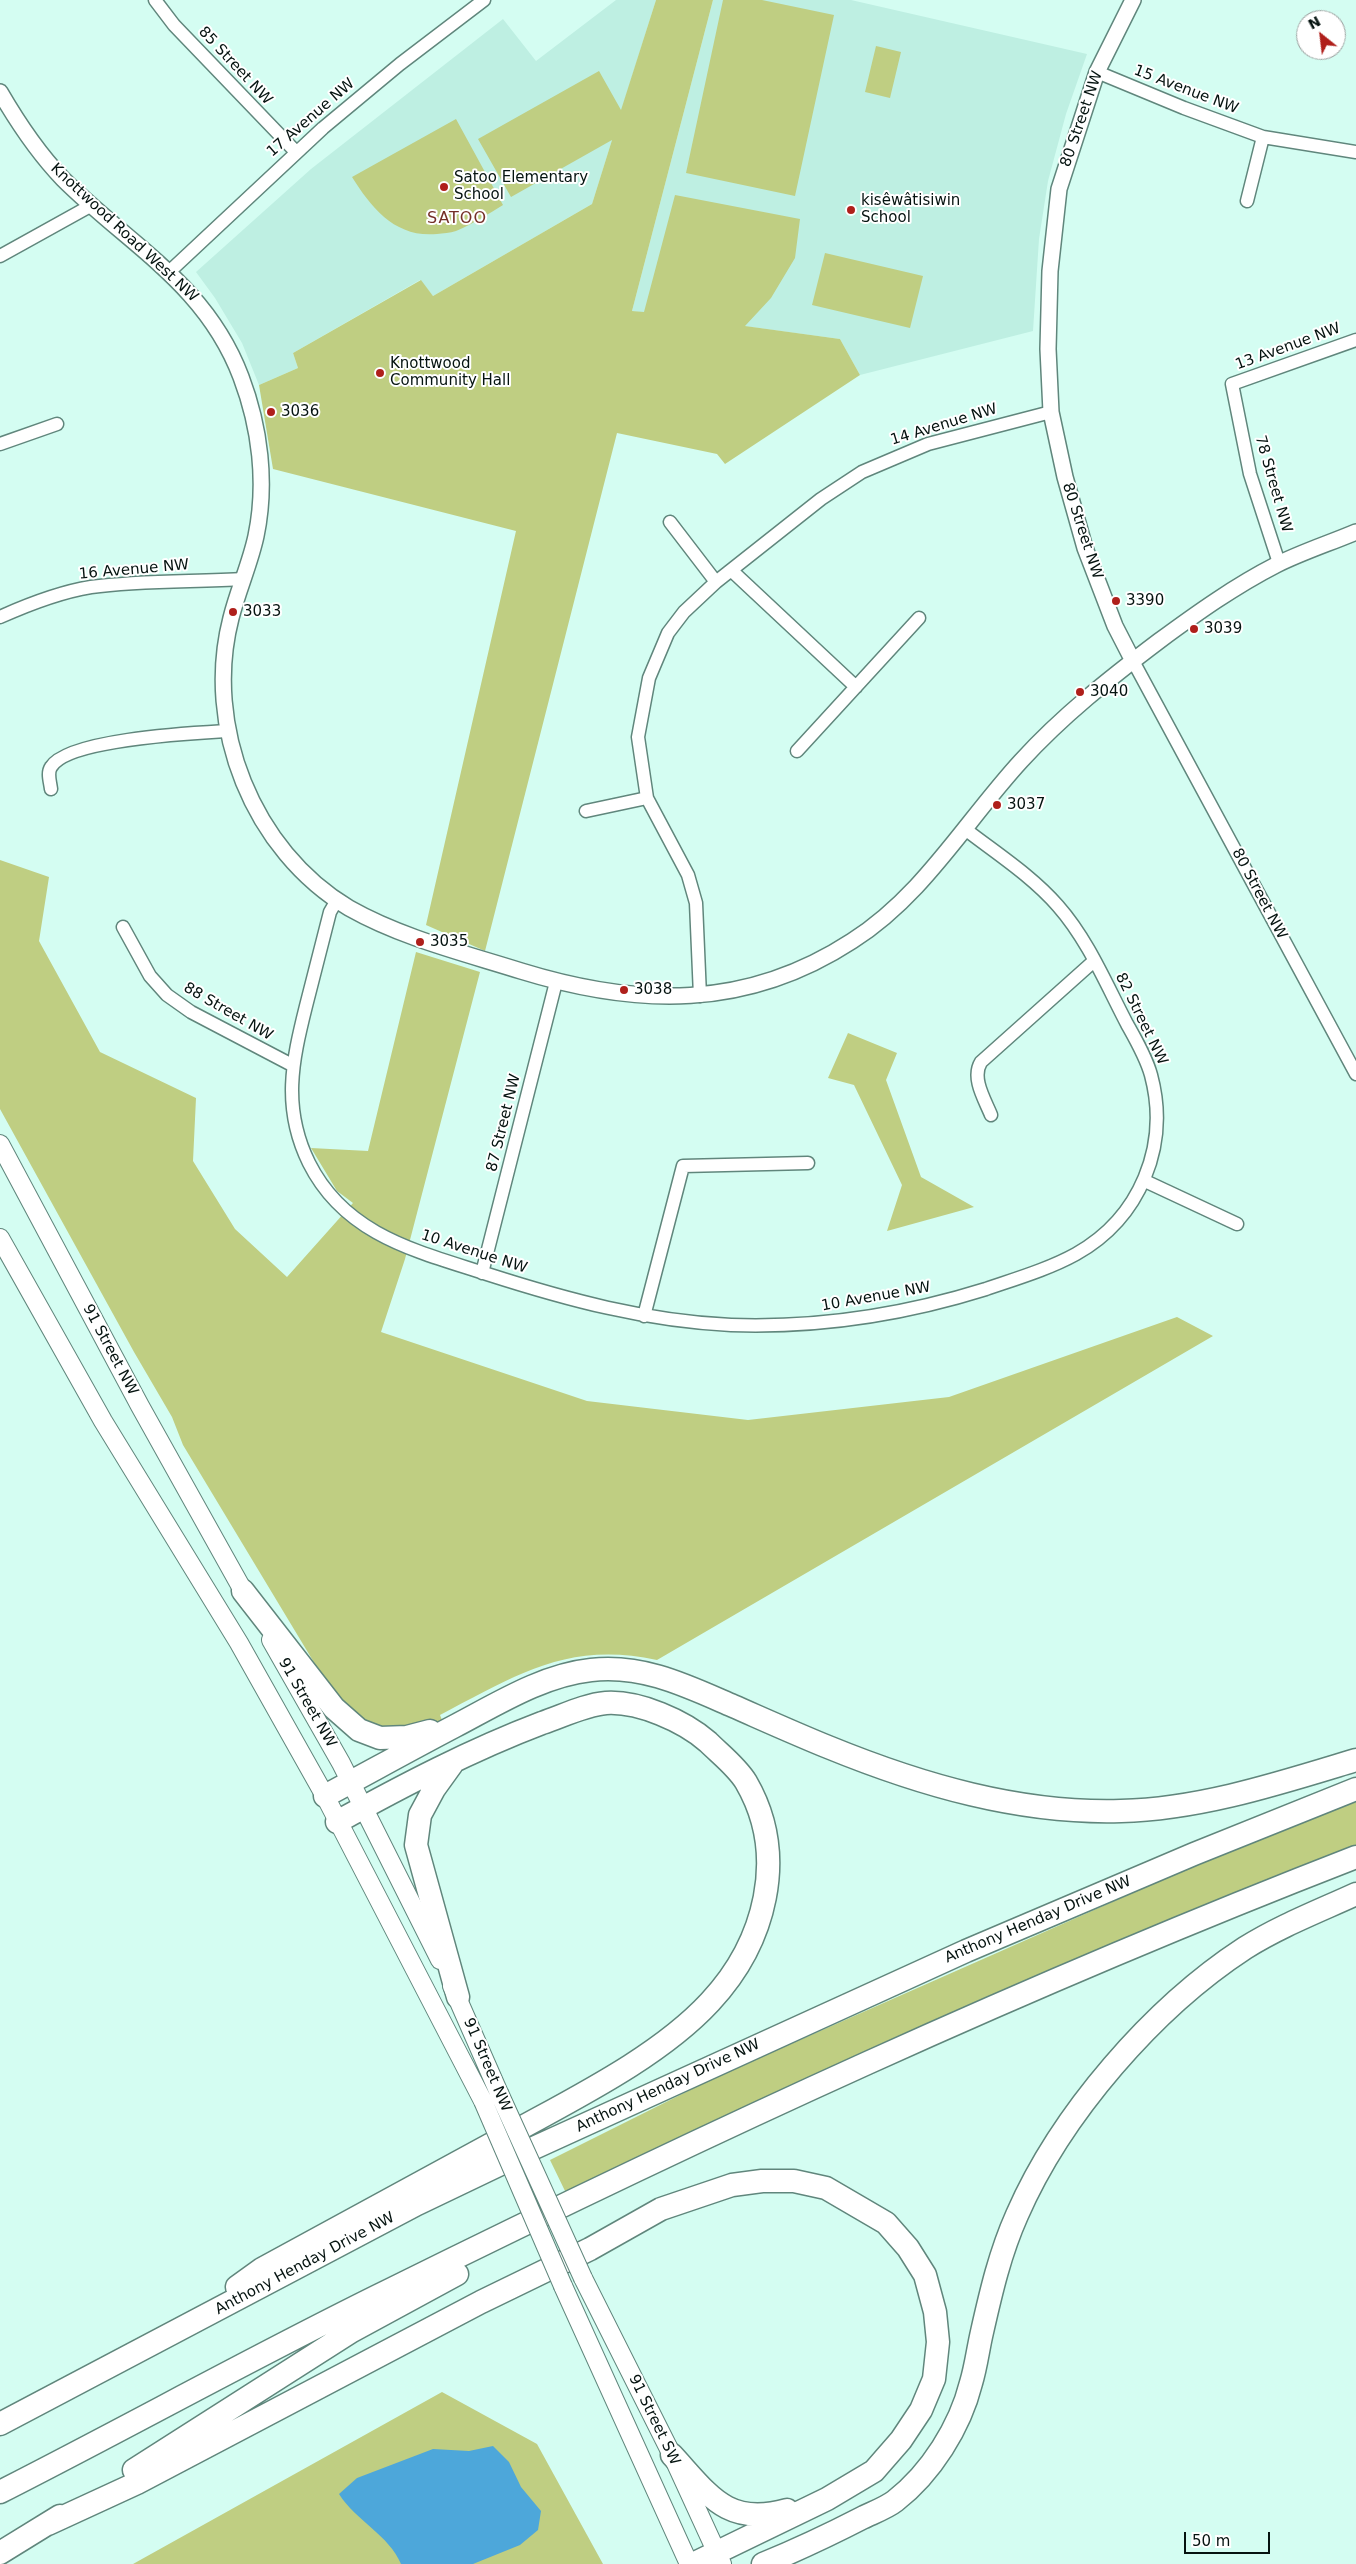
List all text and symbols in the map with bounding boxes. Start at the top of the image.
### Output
north arrow [1296,10,1346,60]
text: N [1305,13,1323,33]
street label: 85 Street NW [194,23,276,109]
street label: 15 Avenue NW [1131,62,1241,118]
street label: 80 Street NW [1057,69,1107,169]
street label: 17 Avenue NW [263,75,359,161]
street label: Knottwood Road West NW [46,160,202,306]
place label: Satoo Elementary School [454,169,588,204]
marker: Satoo Elementary School [438,181,450,193]
place label: kisêwâtisiwin School [861,192,960,227]
marker: kisêwâtisiwin School [845,204,857,216]
district label: SATOO [426,209,488,229]
street label: 13 Avenue NW [1233,320,1343,374]
place label: Knottwood Community Hall [390,355,510,390]
marker: Knottwood Community Hall [374,367,386,379]
street label: 14 Avenue NW [889,400,999,450]
place label: 3036 [281,403,319,421]
marker: 3036 [265,406,277,418]
street label: 78 Street NW [1251,433,1295,535]
street label: 80 Street NW [1058,481,1106,581]
street label: 16 Avenue NW [78,556,190,584]
place label: 3390 [1126,592,1164,610]
marker: 3390 [1110,595,1122,607]
place label: 3033 [243,603,281,621]
marker: 3033 [227,606,239,618]
place label: 3039 [1204,620,1242,638]
marker: 3039 [1188,623,1200,635]
place label: 3040 [1090,683,1128,701]
marker: 3040 [1074,686,1086,698]
place label: 3037 [1007,796,1045,814]
marker: 3037 [991,799,1003,811]
street label: 80 Street NW [1228,846,1290,942]
place label: 3035 [430,933,468,951]
marker: 3035 [414,936,426,948]
street label: 82 Street NW [1111,970,1171,1068]
street label: 88 Street NW [180,979,276,1045]
place label: 3038 [634,981,672,999]
marker: 3038 [618,984,630,996]
street label: 87 Street NW [483,1072,525,1174]
street label: 10 Avenue NW [419,1226,529,1278]
street label: 10 Avenue NW [820,1279,932,1315]
street label: 91 Street NW [79,1302,141,1398]
street label: 91 Street NW [274,1655,340,1751]
street label: Anthony Henday Drive NW [942,1873,1134,1967]
street label: 91 Street NW [459,2015,515,2115]
street label: Anthony Henday Drive NW [573,2035,763,2137]
street label: Anthony Henday Drive NW [212,2209,398,2319]
street label: 91 Street SW [624,2372,684,2468]
scale bar [1186,2522,1272,2554]
text: 50 m [1192,2532,1230,2550]

